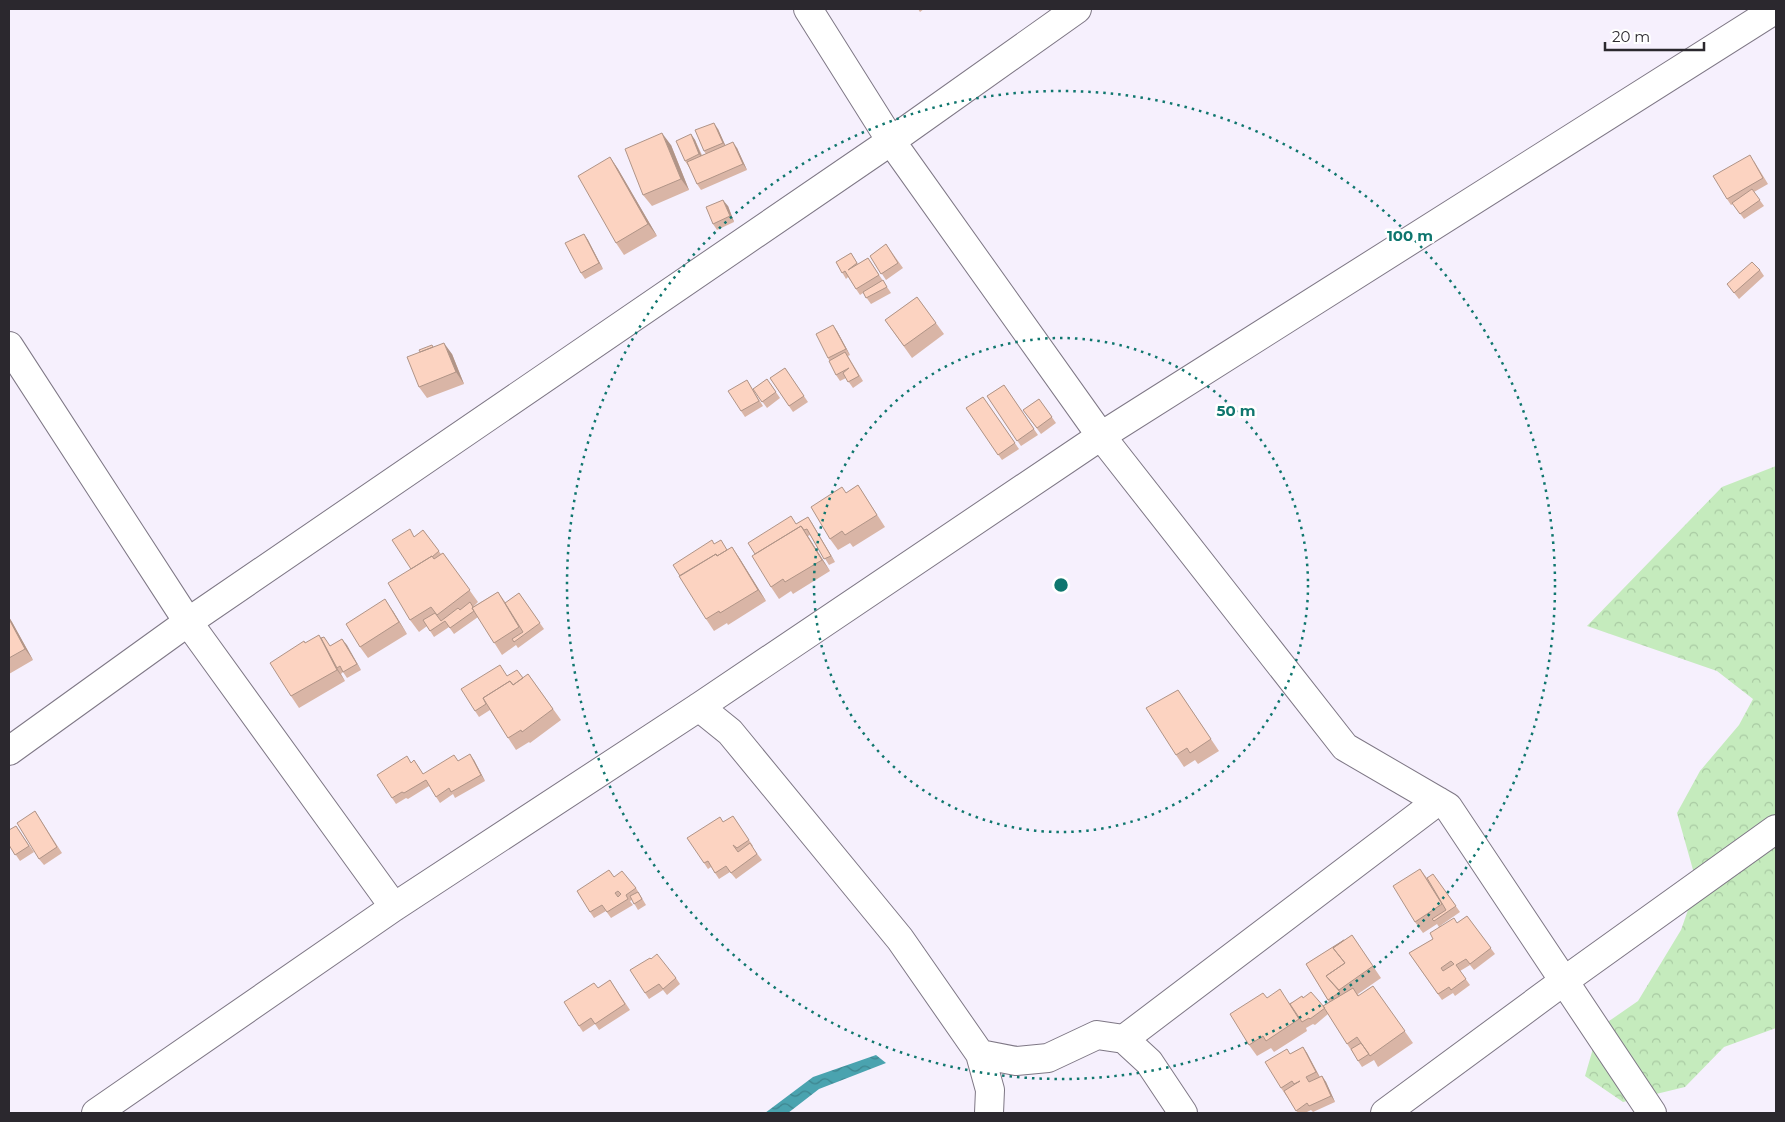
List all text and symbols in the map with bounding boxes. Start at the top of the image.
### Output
scale bar [1605,20,1704,52]
text: 20 m [1612,27,1650,46]
text: 100 m [1387,226,1433,245]
text: 50 m [1216,401,1256,420]
centre of rings [1052,576,1070,594]

